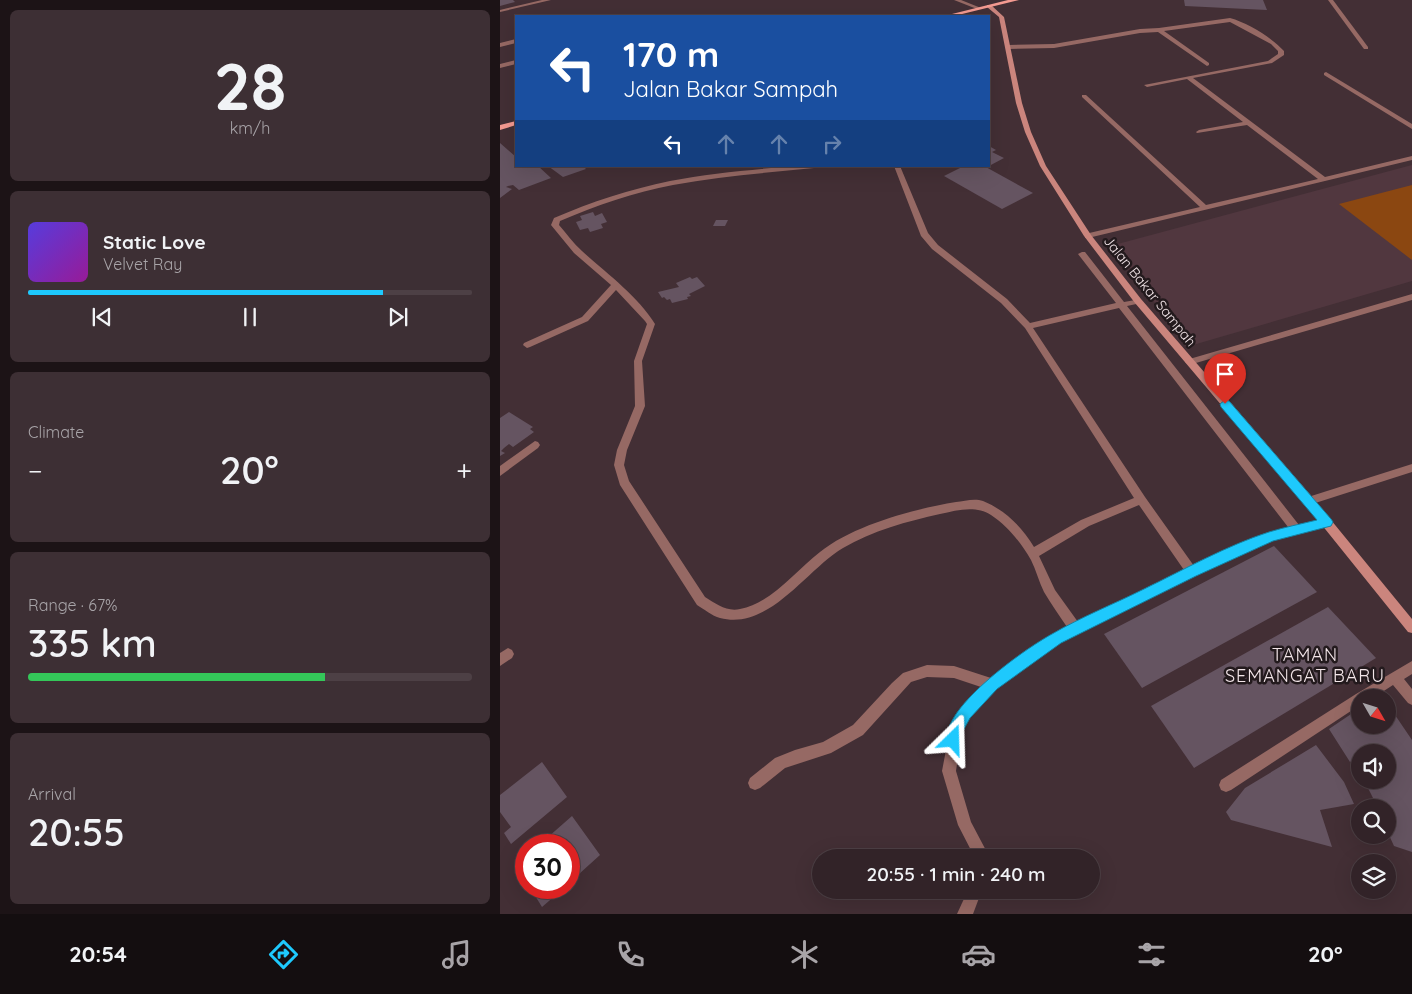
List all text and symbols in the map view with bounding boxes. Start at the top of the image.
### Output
text: 170 m [623,32,719,76]
icon: left [540,35,605,100]
text: 28 [214,45,286,126]
text: Jalan Bakar Sampah [623,75,838,103]
text: km/h [230,118,270,138]
icon: left [659,130,687,158]
icon: ahead [712,130,740,158]
icon: ahead [765,130,793,158]
icon: right [818,130,846,158]
text: Static Love [103,230,206,254]
street label: Jalan Bakar Sampah [1100,232,1200,350]
text: Velvet Ray [103,254,182,274]
icon: previous [88,303,116,331]
icon: pause [236,303,264,331]
icon: next [384,303,412,331]
pin [1204,353,1246,404]
icon: arrive [1211,360,1239,388]
text: Climate [28,422,84,442]
text: 20° [220,446,279,494]
text: − [28,453,43,488]
text: + [456,453,472,488]
text: Range · 67% [28,595,118,615]
text: 335 km [28,619,157,667]
district label: TAMAN SEMANGAT BARU [1225,643,1385,687]
north arrow [1351,689,1396,734]
map controls [1351,689,1396,899]
position arrow [926,713,978,765]
button: sound [1351,744,1396,789]
text: Arrival [28,784,76,804]
button: search [1351,799,1396,844]
text: 20:55 [28,808,125,856]
speed limit sign: 30 [515,834,580,899]
button: layers [1351,854,1396,899]
text: 20:55 · 1 min · 240 m [867,862,1045,886]
icon: directions [266,937,301,972]
icon: music [439,937,474,972]
icon: phone [613,937,648,972]
icon: climate [787,937,822,972]
icon: car [961,937,996,972]
icon: filters [1134,937,1169,972]
text: 20:54 [69,940,127,968]
text: 20° [1308,940,1343,968]

